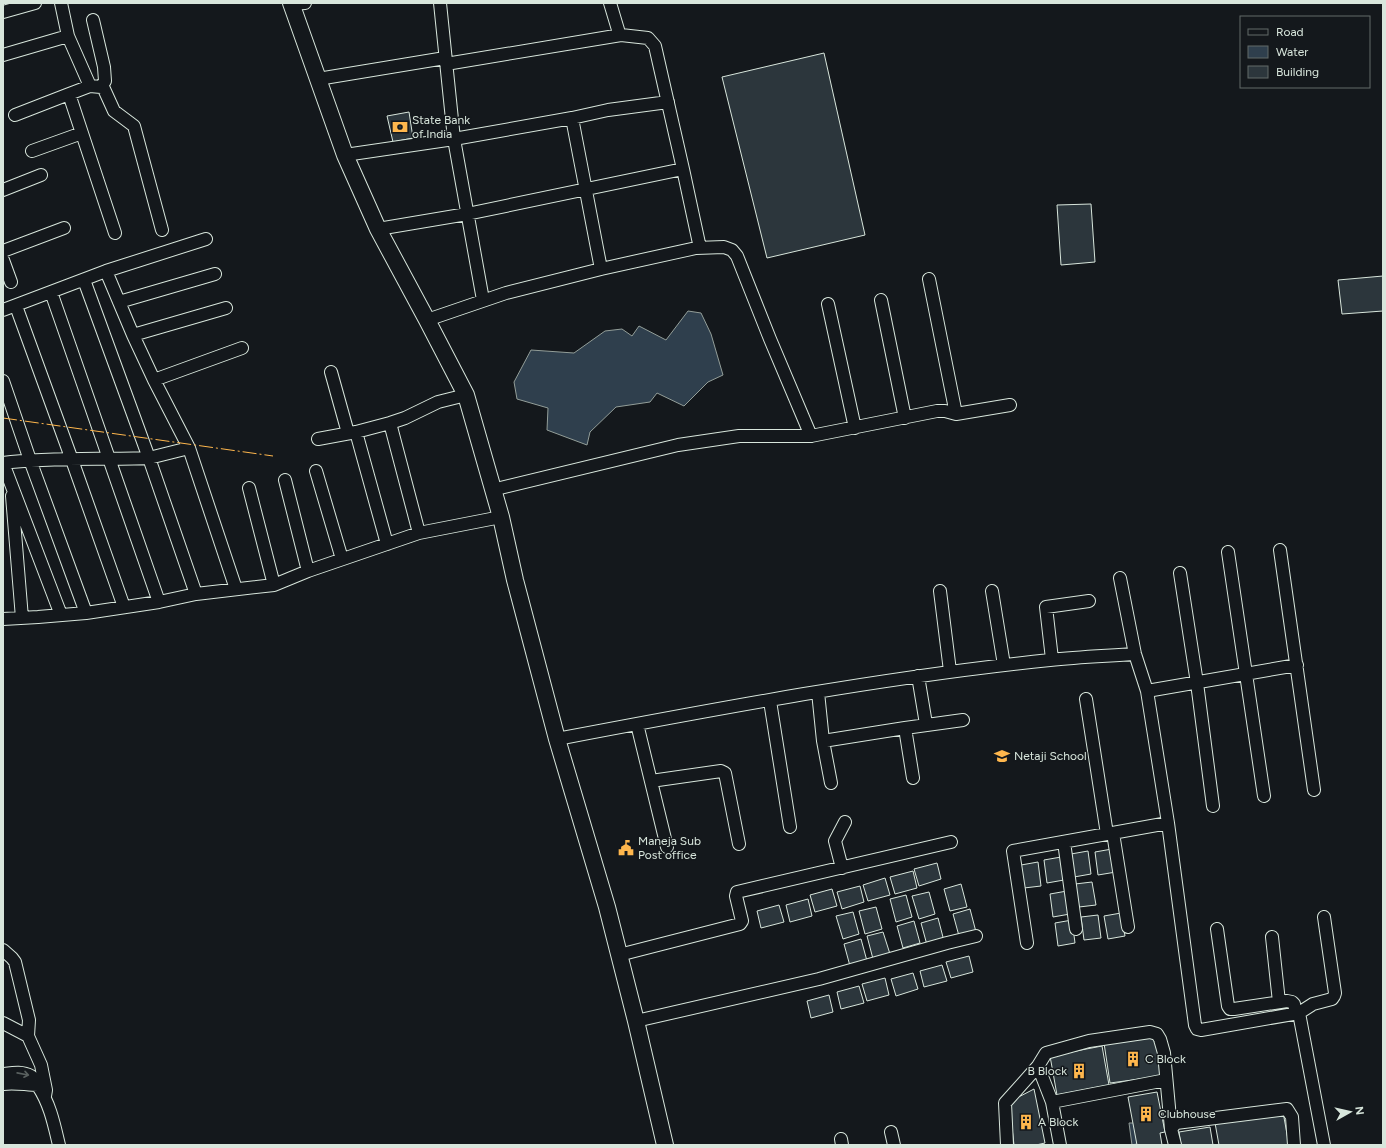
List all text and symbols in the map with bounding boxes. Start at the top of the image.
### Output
legend [1240,16,1370,88]
text: Road [1276,25,1304,39]
text: Water [1276,45,1308,59]
text: Building [1276,65,1319,79]
place label: State Bank of India [412,113,470,141]
bank icon: State Bank of India [391,118,409,136]
school or university icon: Netaji School [993,747,1011,765]
place label: Netaji School [1014,749,1087,763]
place label: Maneja Sub Post office [638,834,701,862]
public building icon: Maneja Sub Post office [617,839,635,857]
building icon: C Block [1124,1050,1142,1068]
place label: C Block [1145,1052,1186,1066]
building icon: B Block [1070,1062,1088,1080]
place label: B Block [1027,1064,1067,1078]
one-way arrow [16,1070,29,1078]
north arrow [1330,1092,1370,1132]
building icon: Clubhouse [1137,1105,1155,1123]
text: N [1352,1106,1366,1116]
place label: Clubhouse [1158,1107,1216,1121]
building icon: A Block [1017,1113,1035,1131]
place label: A Block [1038,1115,1079,1129]

